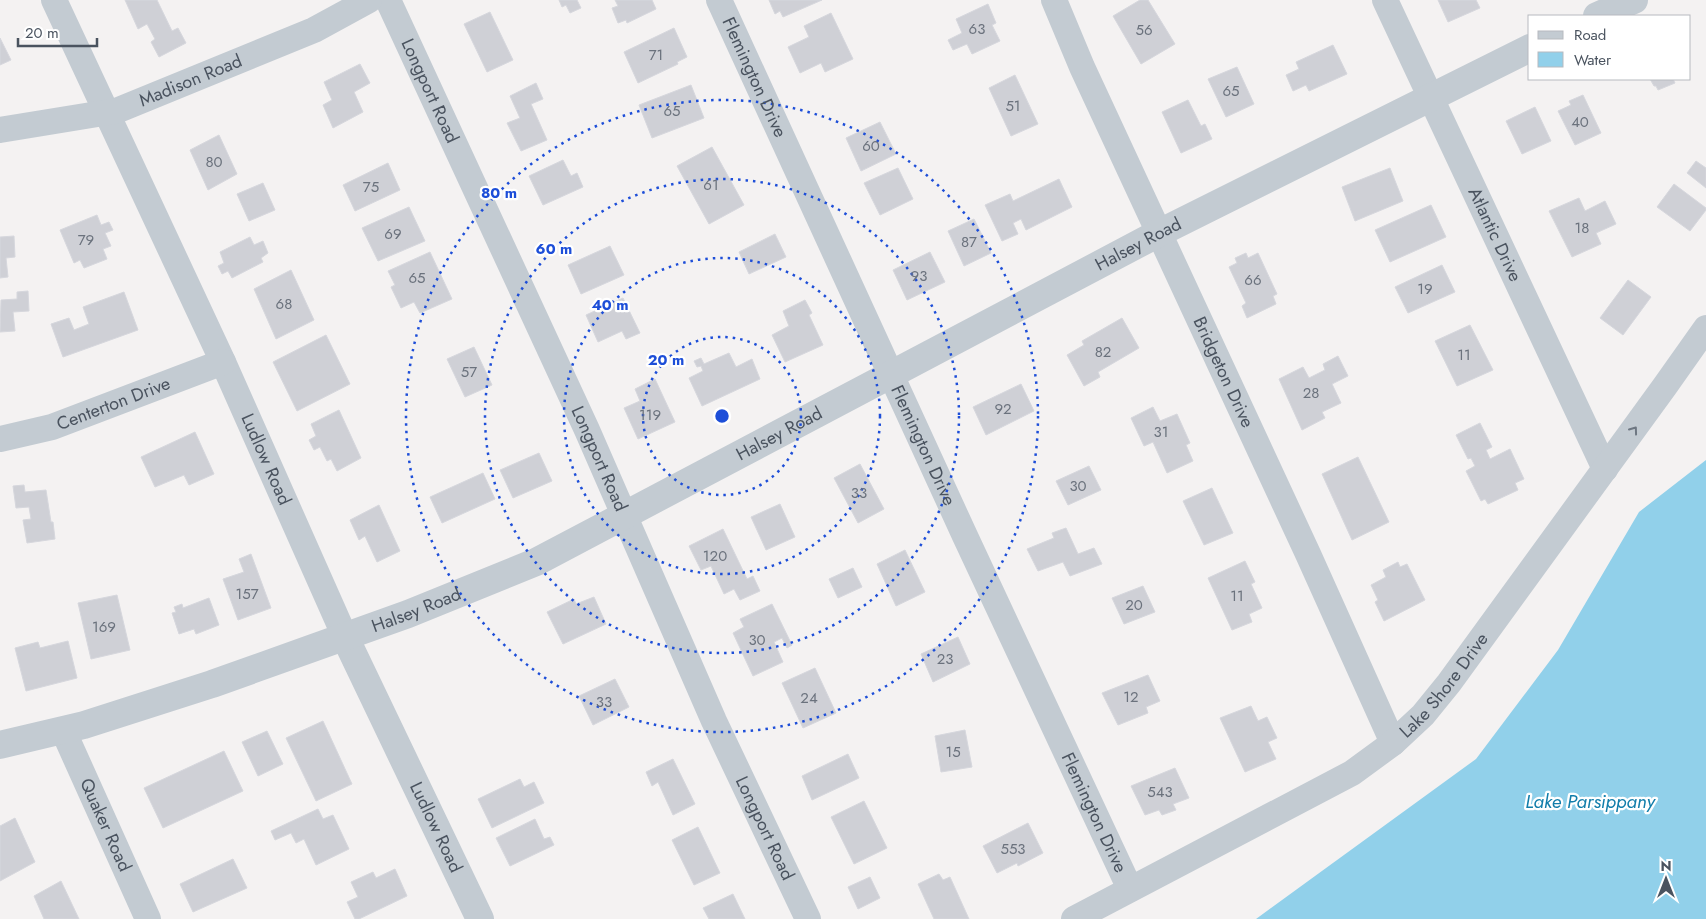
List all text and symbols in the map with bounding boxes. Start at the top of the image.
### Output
street label: Flemington Drive [716,13,793,142]
scale bar [18,15,96,47]
legend [1528,15,1691,80]
house number: 63 [969,18,985,40]
house number: 56 [1135,19,1153,41]
text: 20 m [25,22,59,44]
text: Road [1574,24,1606,46]
street label: Longport Road [395,34,465,147]
house number: 71 [649,44,663,66]
street label: Madison Road [135,48,246,113]
text: Water [1574,49,1612,71]
house number: 65 [1222,80,1240,102]
house number: 51 [1005,95,1021,117]
house number: 65 [663,100,681,122]
house number: 40 [1571,111,1589,133]
house number: 60 [862,135,880,157]
house number: 80 [205,151,223,173]
house number: 61 [703,174,719,196]
house number: 75 [363,176,379,198]
text: 80 m [481,182,517,204]
street label: Atlantic Drive [1462,183,1528,286]
street label: Halsey Road [1090,211,1186,277]
house number: 18 [1575,217,1589,239]
house number: 69 [384,223,402,245]
house number: 79 [78,229,94,251]
house number: 87 [961,231,977,253]
text: 60 m [536,238,572,260]
house number: 93 [911,265,927,287]
house number: 65 [408,267,426,289]
house number: 66 [1244,269,1262,291]
house number: 19 [1417,278,1433,300]
house number: 68 [276,293,292,315]
text: 40 m [591,294,629,316]
street label: Bridgeton Drive [1187,312,1261,432]
house number: 82 [1095,341,1111,363]
house number: 11 [1457,344,1471,366]
text: 20 m [648,349,684,371]
house number: 57 [461,361,477,383]
street label: Centerton Drive [53,370,174,437]
street label: Flemington Drive [884,381,962,510]
house number: 28 [1303,382,1319,404]
house number: 92 [994,398,1012,420]
street label: Halsey Road [731,400,827,467]
street label: Longport Road [565,402,634,515]
house number: 119 [639,404,661,426]
centre of rings [713,407,731,425]
street label: Ludlow Road [234,409,298,509]
house number: 31 [1154,421,1168,443]
one-way arrow [1628,426,1637,436]
house number: 30 [1069,475,1087,497]
house number: 33 [851,482,867,504]
house number: 120 [703,545,727,567]
street label: Halsey Road [368,581,465,639]
house number: 157 [235,583,259,605]
house number: 11 [1230,585,1244,607]
house number: 20 [1125,594,1143,616]
house number: 169 [92,616,116,638]
street label: Lake Shore Drive [1393,627,1494,744]
house number: 30 [748,629,766,651]
house number: 23 [937,648,953,670]
house number: 12 [1123,686,1139,708]
house number: 24 [800,687,818,709]
house number: 33 [596,691,612,713]
house number: 15 [945,741,961,763]
street label: Flemington Drive [1055,748,1134,877]
street label: Longport Road [729,772,801,885]
street label: Quaker Road [73,774,138,876]
street label: Ludlow Road [403,778,469,877]
house number: 543 [1147,781,1173,803]
water label: Lake Parsippany [1525,788,1657,815]
house number: 553 [1000,838,1026,860]
north arrow [1641,854,1691,904]
text: N [1660,856,1672,876]

